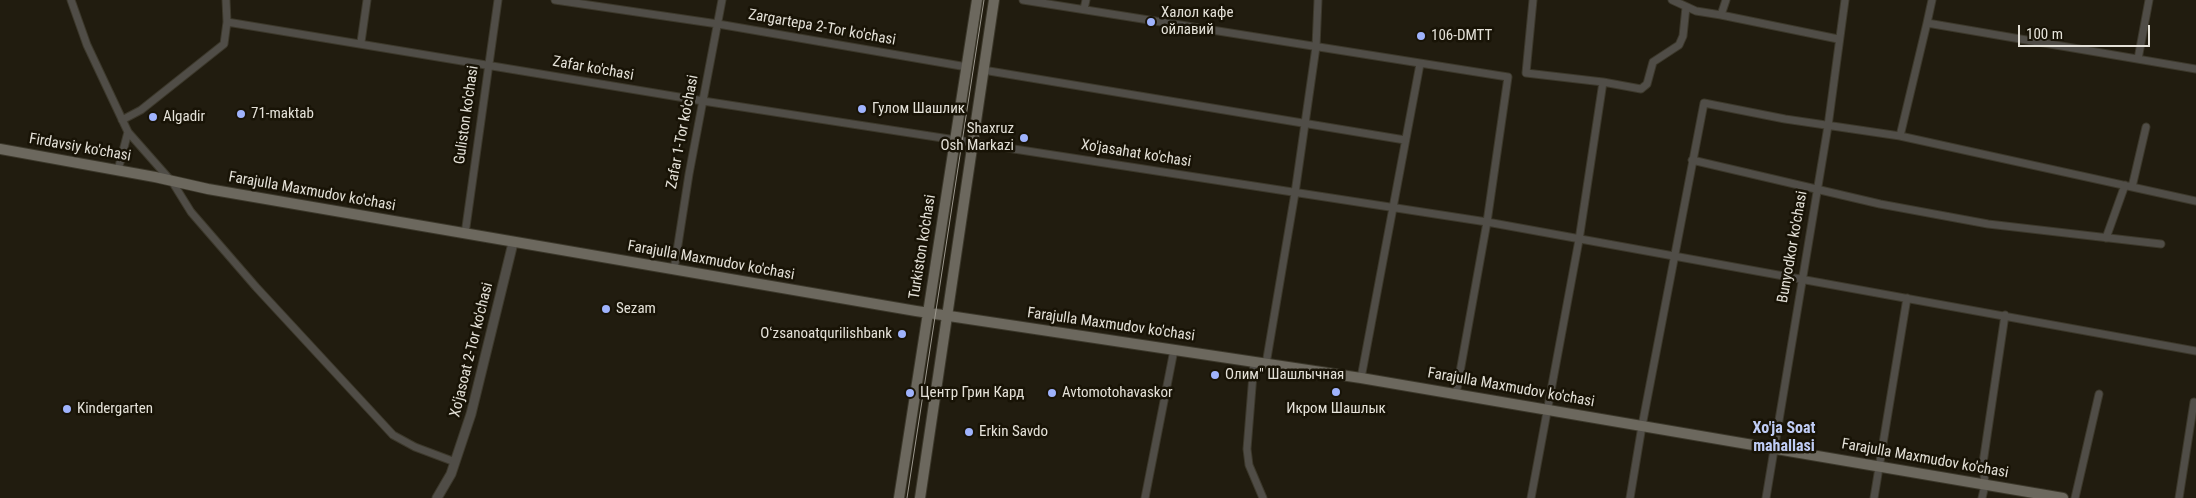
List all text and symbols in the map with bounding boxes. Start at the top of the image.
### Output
place label: Халол кафе ойлавий [1161,4,1233,39]
street label: Zargartepa 2-Tor ko'chasi [747,6,897,50]
scale bar [2021,15,2154,47]
marker: Халол кафе ойлавий [1145,16,1157,28]
text: 100 m [2026,25,2063,43]
place label: 106-DMTT [1431,27,1492,45]
marker: 106-DMTT [1415,30,1427,42]
street label: Zafar ko'chasi [551,53,635,85]
street label: Guliston ko'chasi [451,64,483,166]
street label: Zafar 1-Tor ko'chasi [663,73,703,191]
place label: Гулом Шашлик [872,100,965,118]
marker: Гулом Шашлик [856,103,868,115]
place label: 71-maktab [251,105,314,123]
place label: Algadir [163,108,205,126]
marker: 71-maktab [235,108,247,120]
marker: Algadir [147,111,159,123]
place label: Shaxruz Osh Markazi [940,120,1014,155]
street label: Firdavsiy ko'chasi [28,130,132,166]
marker: Shaxruz Osh Markazi [1018,132,1030,144]
street label: Xo'jasahat ko'chasi [1080,136,1192,172]
street label: Farajulla Maxmudov ko'chasi [227,168,397,216]
street label: Bunyodkor ko'chasi [1774,190,1812,304]
street label: Turkiston ko'chasi [906,193,940,301]
street label: Farajulla Maxmudov ko'chasi [626,237,796,285]
street label: Xo'jasoat 2-Tor ko'chasi [447,281,497,419]
place label: Sezam [616,300,656,318]
marker: Sezam [600,303,612,315]
street label: Farajulla Maxmudov ko'chasi [1026,304,1196,346]
place label: Oʻzsanoatqurilishbank [760,325,892,343]
marker: Oʻzsanoatqurilishbank [896,328,908,340]
street label: Farajulla Maxmudov ko'chasi [1426,364,1596,412]
place label: Олим" Шашлычная [1225,366,1344,384]
marker: Олим" Шашлычная [1209,369,1221,381]
place label: Центр Грин Кард [920,384,1024,402]
place label: Avtomotohavaskor [1062,384,1173,402]
marker: Икром Шашлык [1330,386,1342,398]
marker: Центр Грин Кард [904,387,916,399]
marker: Avtomotohavaskor [1046,387,1058,399]
place label: Kindergarten [77,400,153,418]
place label: Икром Шашлык [1286,400,1386,418]
marker: Kindergarten [61,403,73,415]
district label: Xo'ja Soat mahallasi [1753,419,1815,457]
place label: Erkin Savdo [979,423,1048,441]
marker: Erkin Savdo [963,426,975,438]
street label: Farajulla Maxmudov ko'chasi [1840,435,2010,483]

